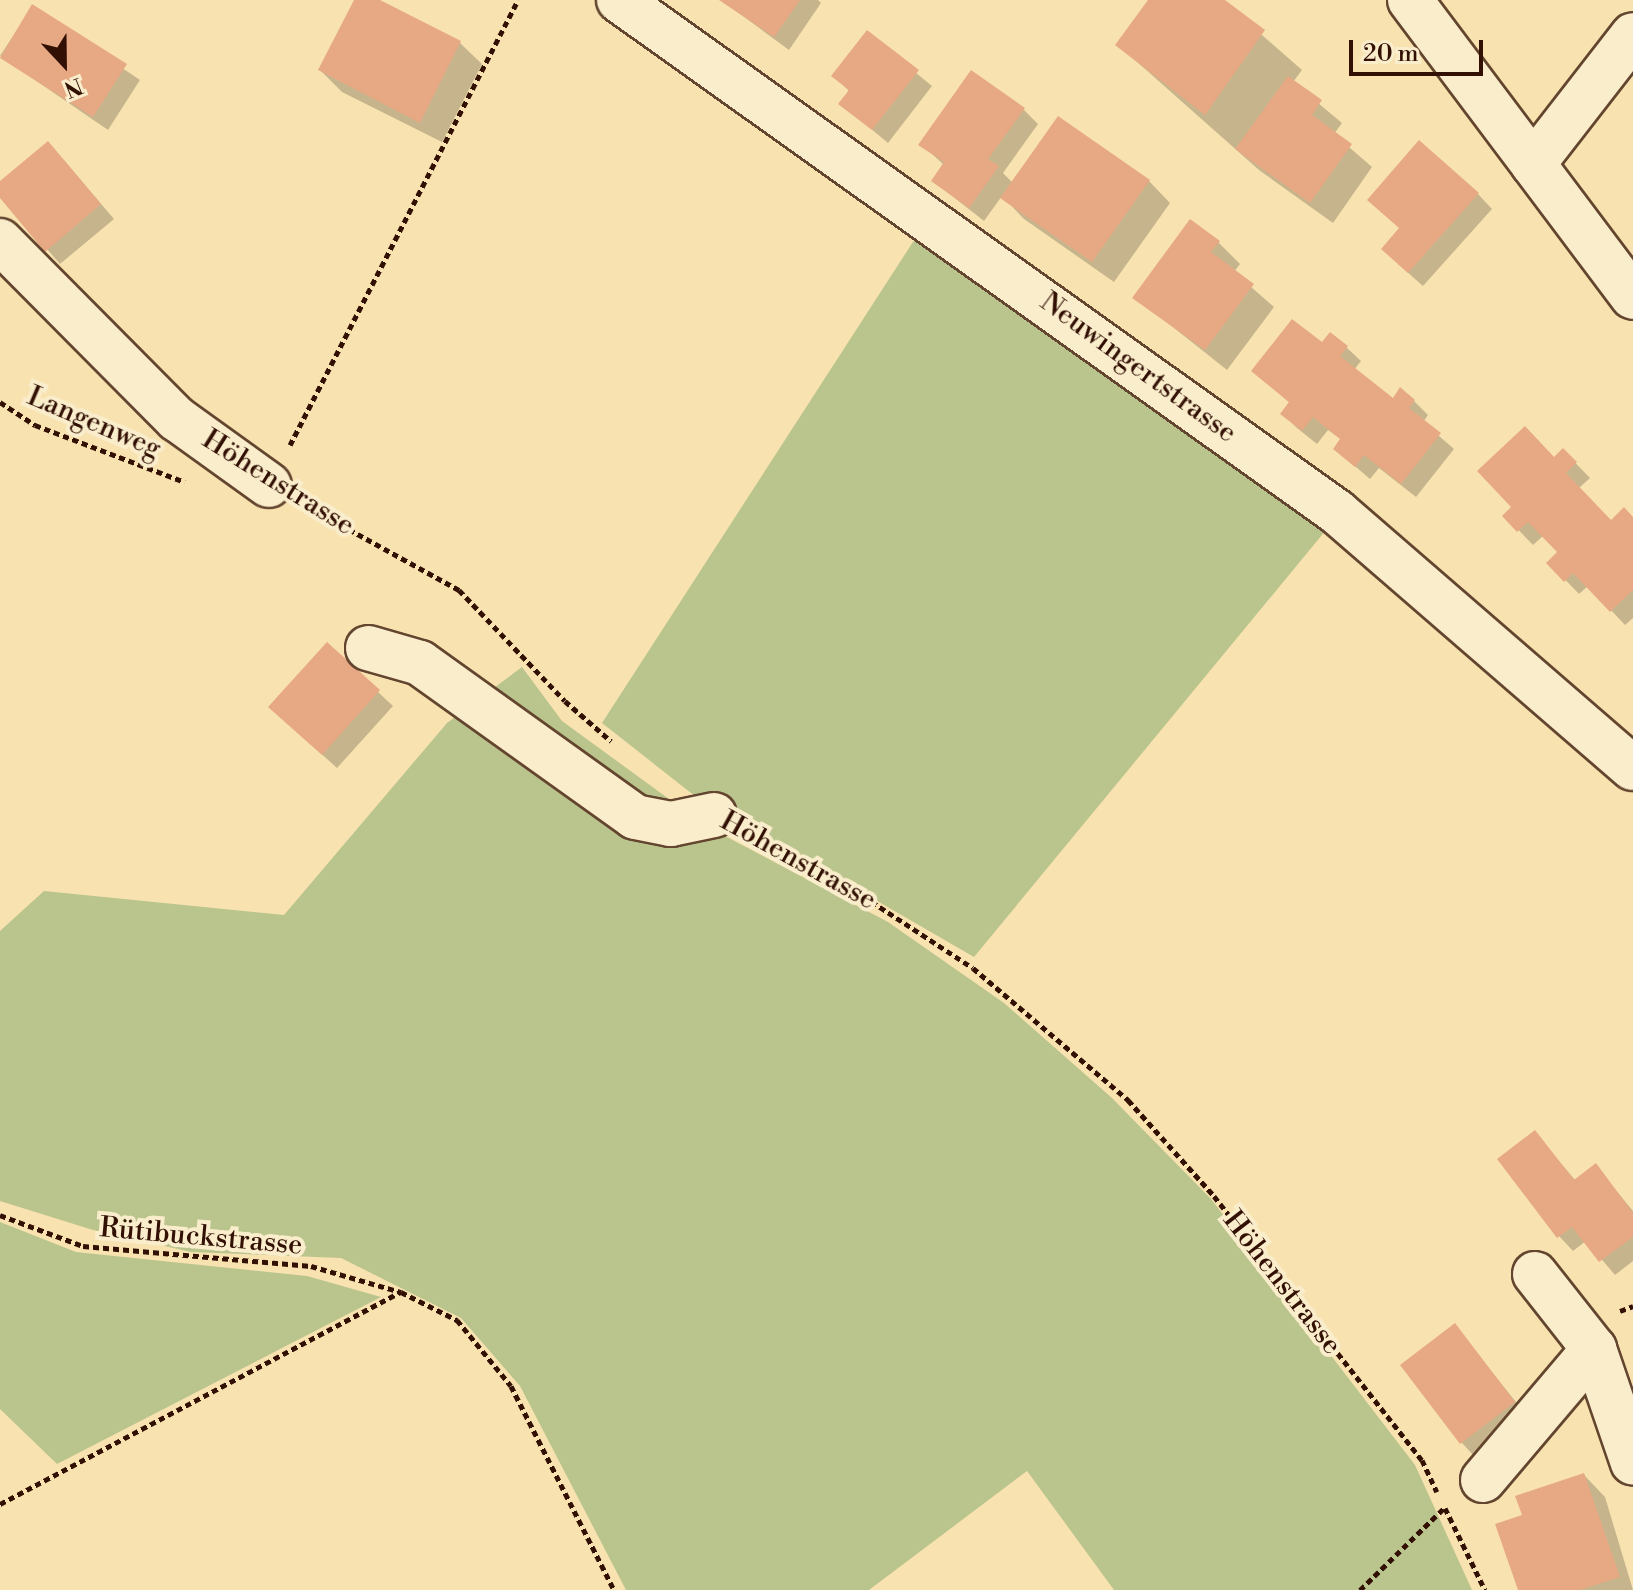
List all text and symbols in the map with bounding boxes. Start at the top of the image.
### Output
north arrow [24,24,104,104]
scale bar [1353,24,1487,74]
text: 20 m [1363,39,1419,69]
text: N [60,71,86,102]
street label: Neuwingertstrasse [1033,286,1243,450]
street label: Langenweg [22,380,166,466]
street label: Höhenstrasse [196,423,360,543]
street label: Höhenstrasse [714,804,882,918]
street label: Höhenstrasse [1216,1205,1348,1361]
street label: Rütibuckstrasse [98,1211,304,1263]

